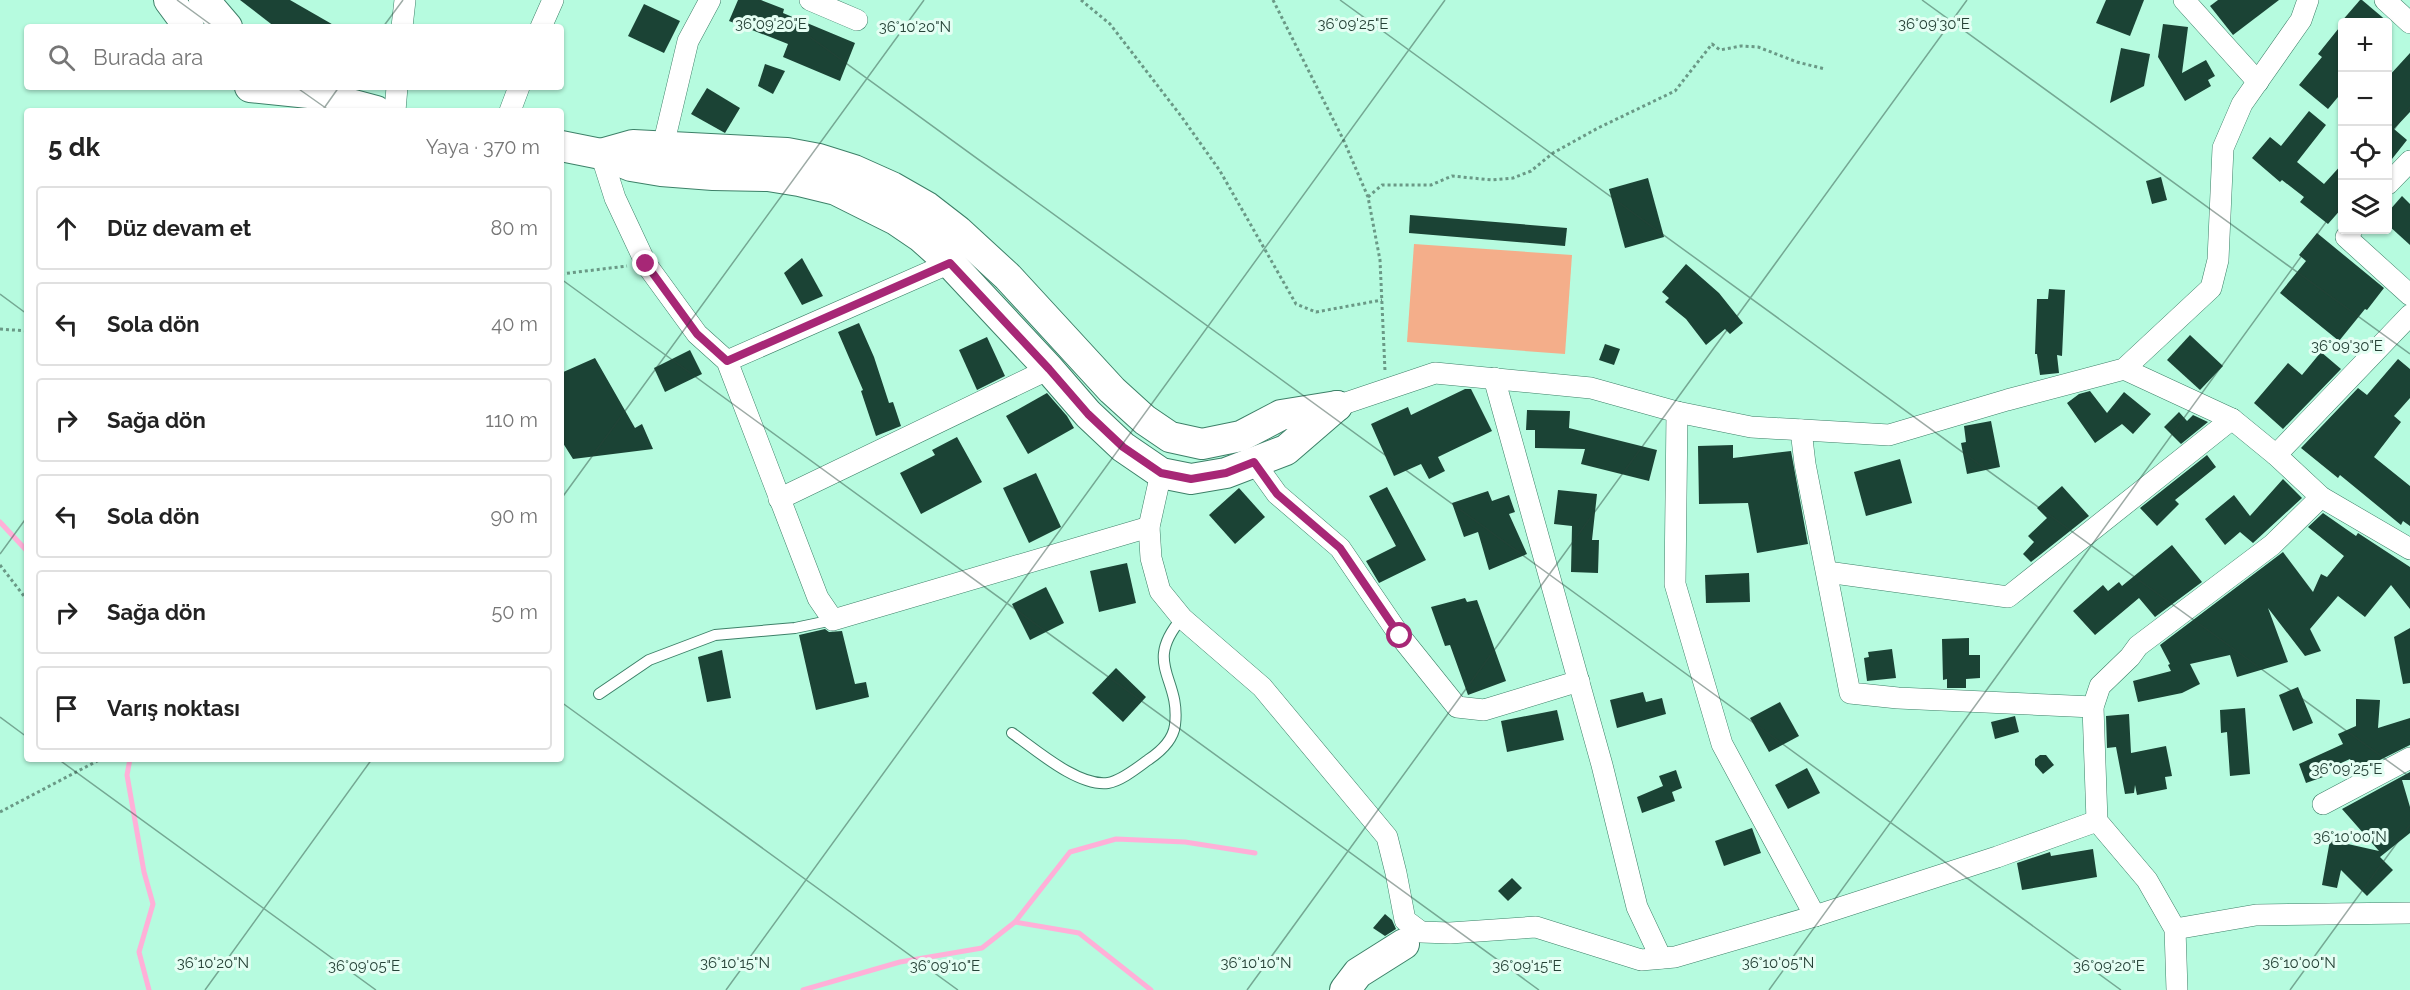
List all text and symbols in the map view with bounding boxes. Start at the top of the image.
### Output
text: 36°09'20"E [735,15,807,33]
text: 36°09'25"E [1318,15,1388,33]
text: 36°09'30"E [1898,15,1970,33]
text: 36°10'20"N [879,18,951,36]
map controls [2338,18,2392,234]
button: + [2338,18,2392,72]
search box [24,24,564,90]
icon: search [45,41,78,74]
text: Burada ara [93,44,203,70]
button: − [2338,72,2392,126]
button: locate [2338,126,2392,180]
text: 5 dk [48,132,100,162]
text: Yaya · 370 m [426,135,540,159]
button: layers [2338,180,2392,234]
icon: ahead [50,212,83,245]
text: Düz devam et [107,215,251,241]
text: 80 m [490,216,538,240]
route end [632,250,658,276]
icon: left [50,308,83,341]
text: Sola dön [107,311,200,337]
text: 40 m [491,312,538,336]
text: 36°09'30"E [2311,337,2383,355]
icon: right [50,404,83,437]
text: Sağa dön [107,407,206,433]
text: 110 m [485,408,538,432]
icon: left [50,500,83,533]
text: Sola dön [107,503,200,529]
text: 90 m [491,504,538,528]
icon: right [50,596,83,629]
text: Sağa dön [107,599,206,625]
text: 50 m [491,600,538,624]
route start [1386,622,1412,648]
icon: arrive [50,692,83,725]
text: Varış noktası [107,695,240,721]
text: 36°09'25"E [2312,760,2382,778]
text: 36°10'00"N [2313,828,2387,846]
text: 36°10'20"N [177,954,249,972]
text: 36°10'15"N [700,954,770,972]
text: 36°10'10"N [1221,954,1291,972]
text: 36°10'05"N [1742,954,1814,972]
text: 36°10'00"N [2262,954,2336,972]
text: 36°09'05"E [328,957,400,975]
text: 36°09'10"E [910,957,980,975]
text: 36°09'15"E [1492,957,1562,975]
text: 36°09'20"E [2073,957,2145,975]

